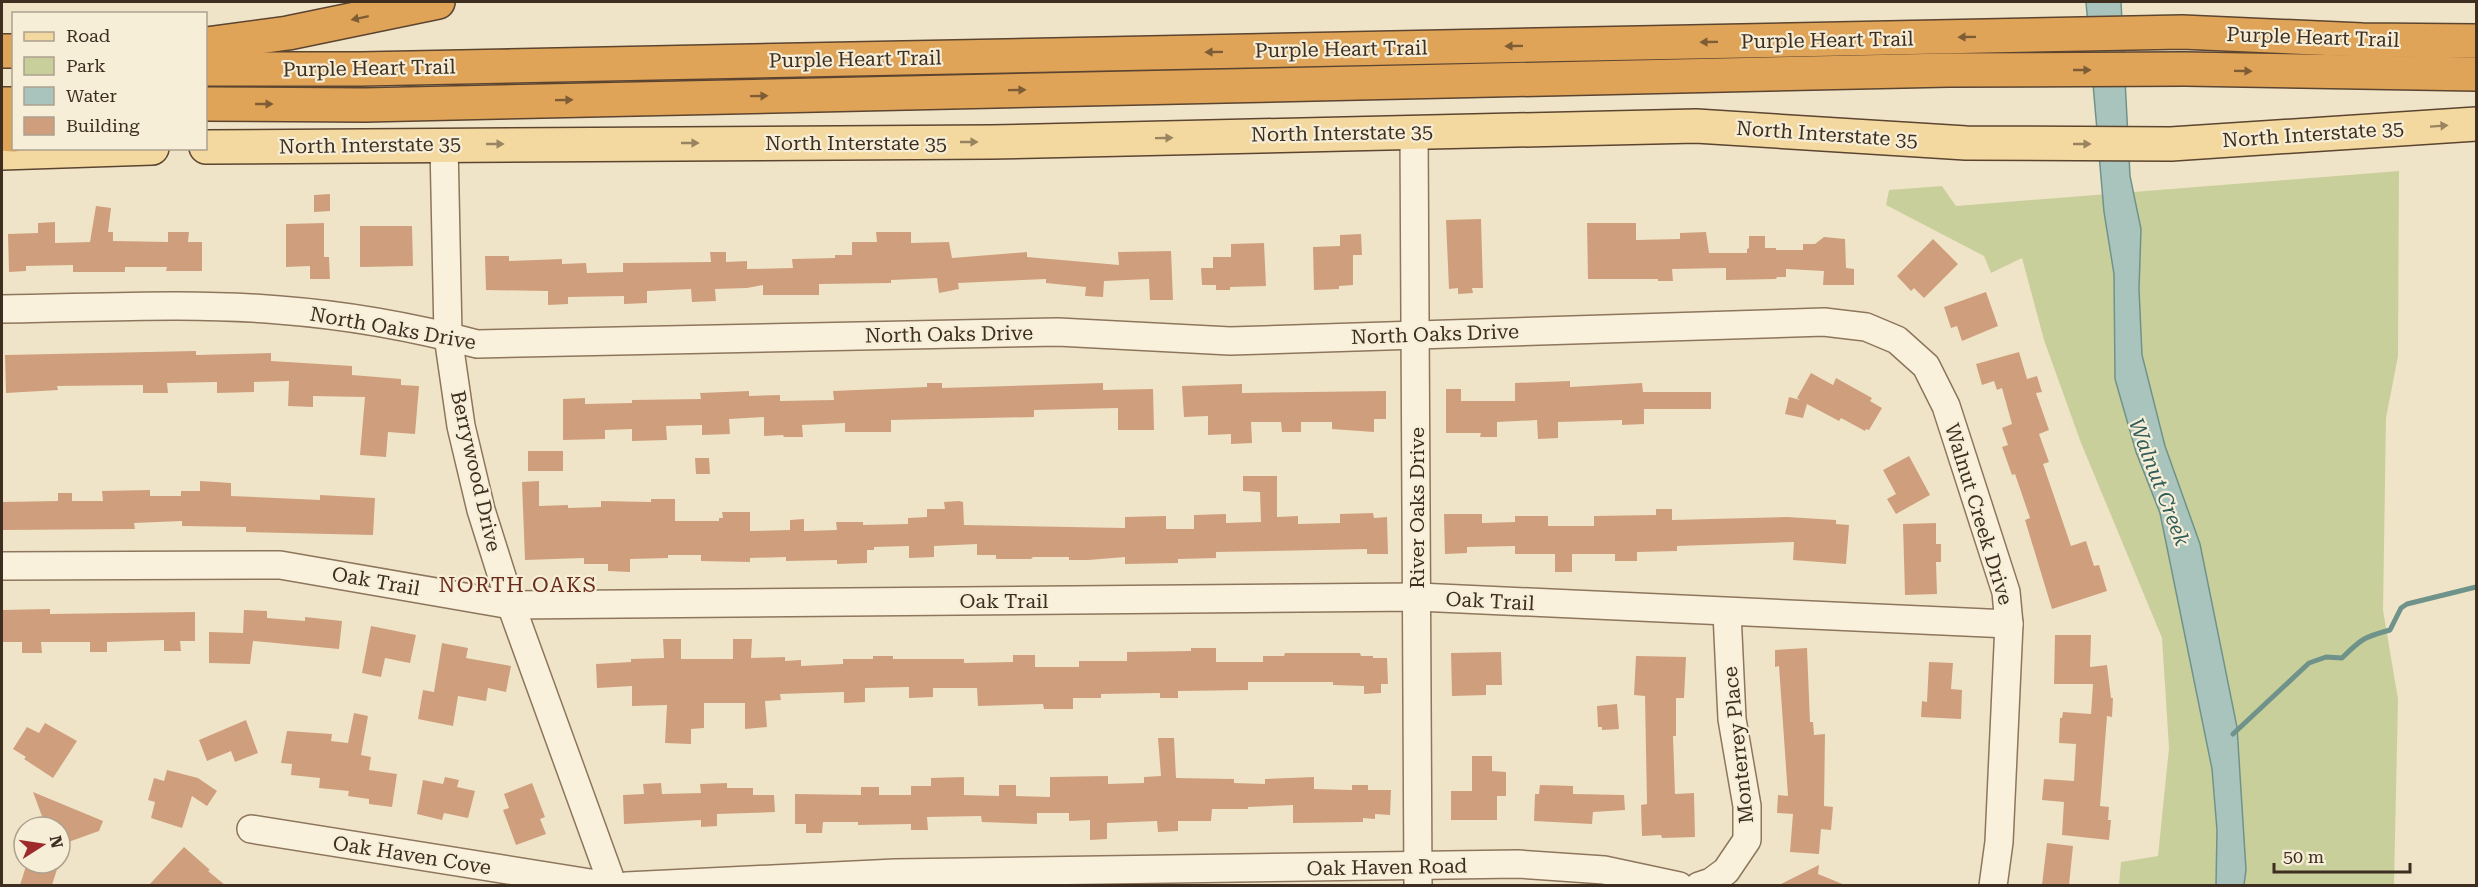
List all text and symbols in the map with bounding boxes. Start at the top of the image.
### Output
legend [12,12,207,150]
one-way arrow [350,14,369,23]
street label: Purple Heart Trail [2226,22,2400,52]
text: Road [66,25,111,46]
street label: Purple Heart Trail [1740,26,1914,54]
one-way arrow [1957,32,1976,42]
street label: Purple Heart Trail [1254,35,1428,63]
one-way arrow [1699,37,1718,47]
one-way arrow [1504,41,1523,51]
street label: Purple Heart Trail [768,45,942,73]
one-way arrow [1204,47,1223,57]
street label: Purple Heart Trail [282,54,456,82]
text: Park [66,55,106,76]
one-way arrow [2072,65,2091,75]
one-way arrow [2234,66,2253,75]
text: Water [66,85,117,106]
one-way arrow [1007,86,1026,95]
one-way arrow [749,91,768,101]
one-way arrow [554,95,573,105]
one-way arrow [254,99,273,109]
text: Building [66,115,140,136]
street label: North Interstate 35 [1735,116,1919,152]
street label: North Interstate 35 [2221,116,2405,152]
street label: North Interstate 35 [1251,119,1433,147]
one-way arrow [2429,121,2448,131]
street label: North Interstate 35 [279,131,461,159]
street label: North Interstate 35 [765,131,947,155]
one-way arrow [1154,133,1173,142]
one-way arrow [959,137,978,147]
one-way arrow [680,138,699,148]
one-way arrow [485,139,504,149]
one-way arrow [2072,139,2091,149]
street label: North Oaks Drive [308,302,478,354]
street label: North Oaks Drive [1351,319,1519,349]
street label: North Oaks Drive [865,321,1033,347]
street label: Berrywood Drive [446,388,506,554]
water label: Walnut Creek [2124,415,2195,550]
street label: Walnut Creek Drive [1940,420,2018,608]
street label: River Oaks Drive [1405,427,1429,589]
street label: Oak Trail [330,561,422,601]
district label: NORTH OAKS [439,573,597,597]
street label: Oak Trail [1445,587,1535,615]
street label: Oak Trail [959,589,1049,613]
street label: Monterrey Place [1718,665,1758,825]
north arrow [12,815,72,875]
street label: Oak Haven Cove [331,831,493,879]
text: N [46,834,67,850]
scale bar [2274,836,2410,874]
text: 50 m [2283,846,2324,867]
street label: Oak Haven Road [1307,854,1468,880]

